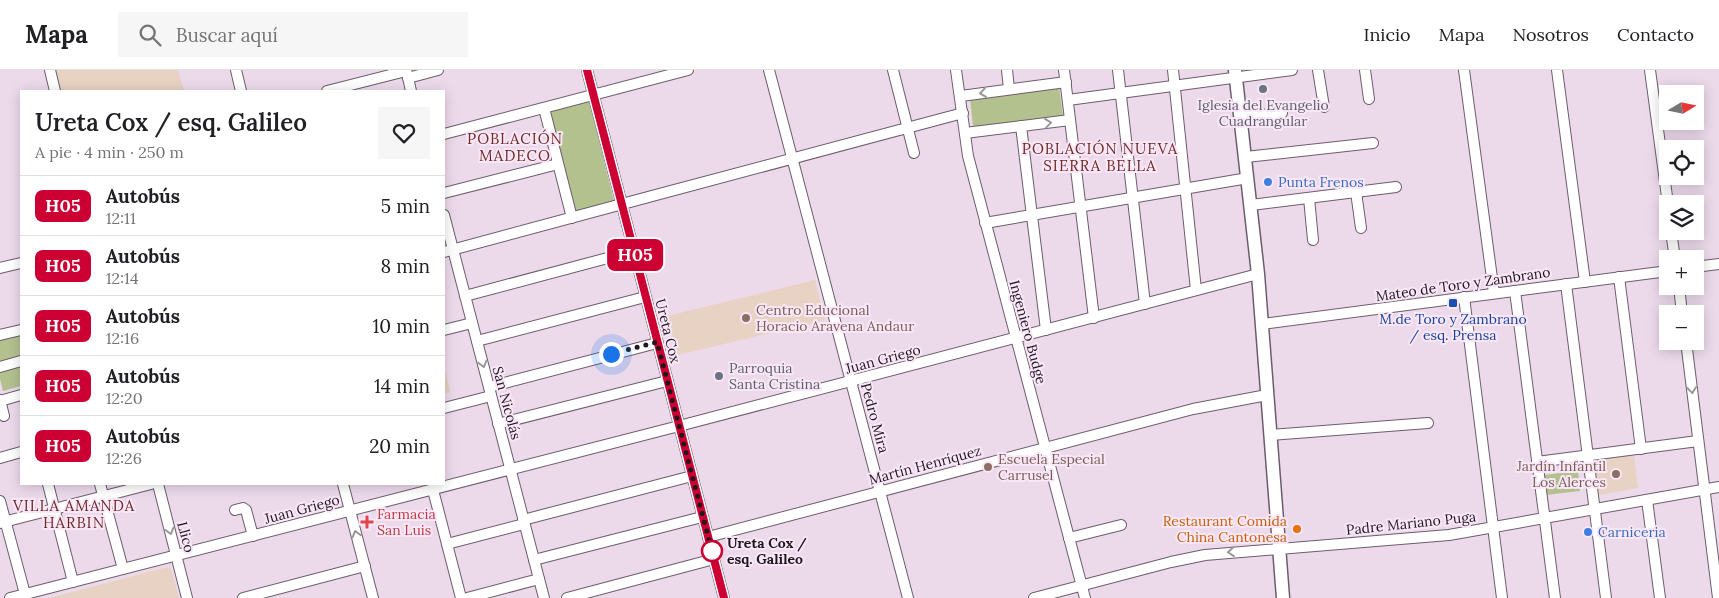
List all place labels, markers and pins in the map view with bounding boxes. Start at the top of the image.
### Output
marker: Iglesia del Evangelio Cuadrangular [1257,83,1269,95]
place label: Iglesia del Evangelio Cuadrangular [1197,96,1329,130]
place label: Punta Frenos [1278,173,1364,191]
marker: Punta Frenos [1262,176,1274,188]
marker: M.de Toro y Zambrano / esq. Prensa [1447,297,1459,309]
place label: Centro Educional Horacio Aravena Andaur [756,301,914,335]
place label: M.de Toro y Zambrano / esq. Prensa [1379,310,1527,344]
marker: Centro Educional Horacio Aravena Andaur [740,312,752,324]
place label: Parroquia Santa Cristina [729,359,820,393]
marker: Parroquia Santa Cristina [713,370,725,382]
place label: Escuela Especial Carrusel [998,450,1105,484]
place label: Jardín Infantil Los Alerces [1516,457,1606,491]
marker: Escuela Especial Carrusel [982,461,994,473]
marker: Jardín Infantil Los Alerces [1610,468,1622,480]
place label: Farmacia San Luis [377,505,436,539]
place label: Restaurant Comida China Cantonesa [1163,512,1287,546]
marker: Farmacia San Luis [361,516,373,528]
marker: Restaurant Comida China Cantonesa [1291,523,1303,535]
place label: Carniceria [1598,523,1666,541]
marker: Carniceria [1582,526,1594,538]
place label: Ureta Cox / esq. Galileo [727,534,807,568]
marker: Ureta Cox / esq. Galileo [701,540,723,562]

